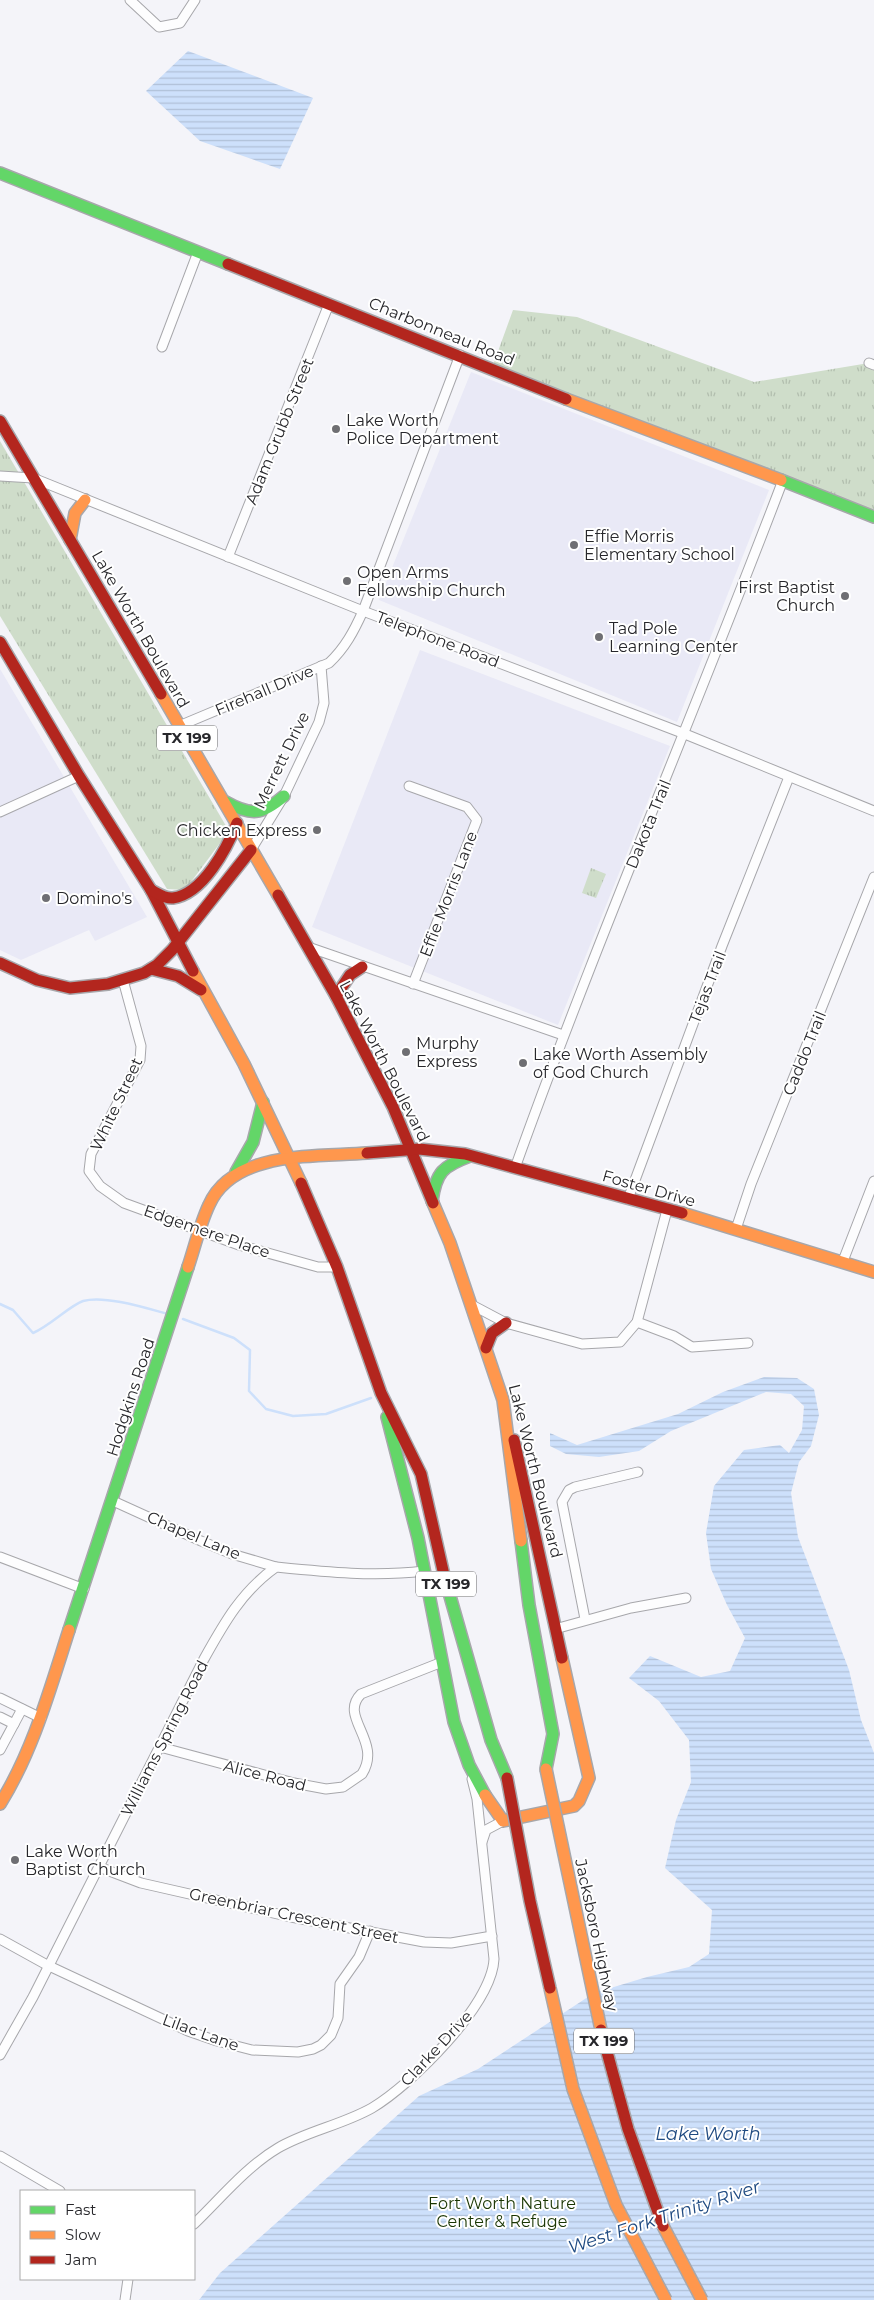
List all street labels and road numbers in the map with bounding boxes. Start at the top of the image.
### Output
street label: Charbonneau Road [366,293,518,369]
street label: Adam Grubb Street [241,355,318,507]
street label: Lake Worth Boulevard [88,547,193,711]
street label: Telephone Road [374,607,502,672]
street label: Firehall Drive [212,661,316,720]
street label: Merrett Drive [250,708,313,812]
road number: TX 199 [157,726,217,750]
street label: Dakota Trail [622,777,675,872]
street label: Effie Morris Lane [416,829,481,960]
street label: Tejas Trail [685,948,730,1026]
street label: Lake Worth Boulevard [336,977,434,1145]
street label: Caddo Trail [779,1008,830,1098]
street label: White Street [87,1054,147,1154]
street label: Foster Drive [600,1166,698,1211]
street label: Edgemere Place [141,1201,273,1262]
street label: Hodgkins Road [102,1336,159,1459]
street label: Lake Worth Boulevard [505,1382,566,1560]
street label: Chapel Lane [144,1507,244,1564]
road number: TX 199 [416,1572,476,1596]
street label: Williams Spring Road [117,1657,212,1819]
street label: Alice Road [222,1756,308,1795]
street label: Jacksboro Highway [571,1856,622,2013]
street label: Greenbriar Crescent Street [187,1884,401,1947]
street label: Clarke Drive [397,2007,476,2090]
street label: Lilac Lane [160,2010,242,2055]
road number: TX 199 [574,2028,634,2054]

